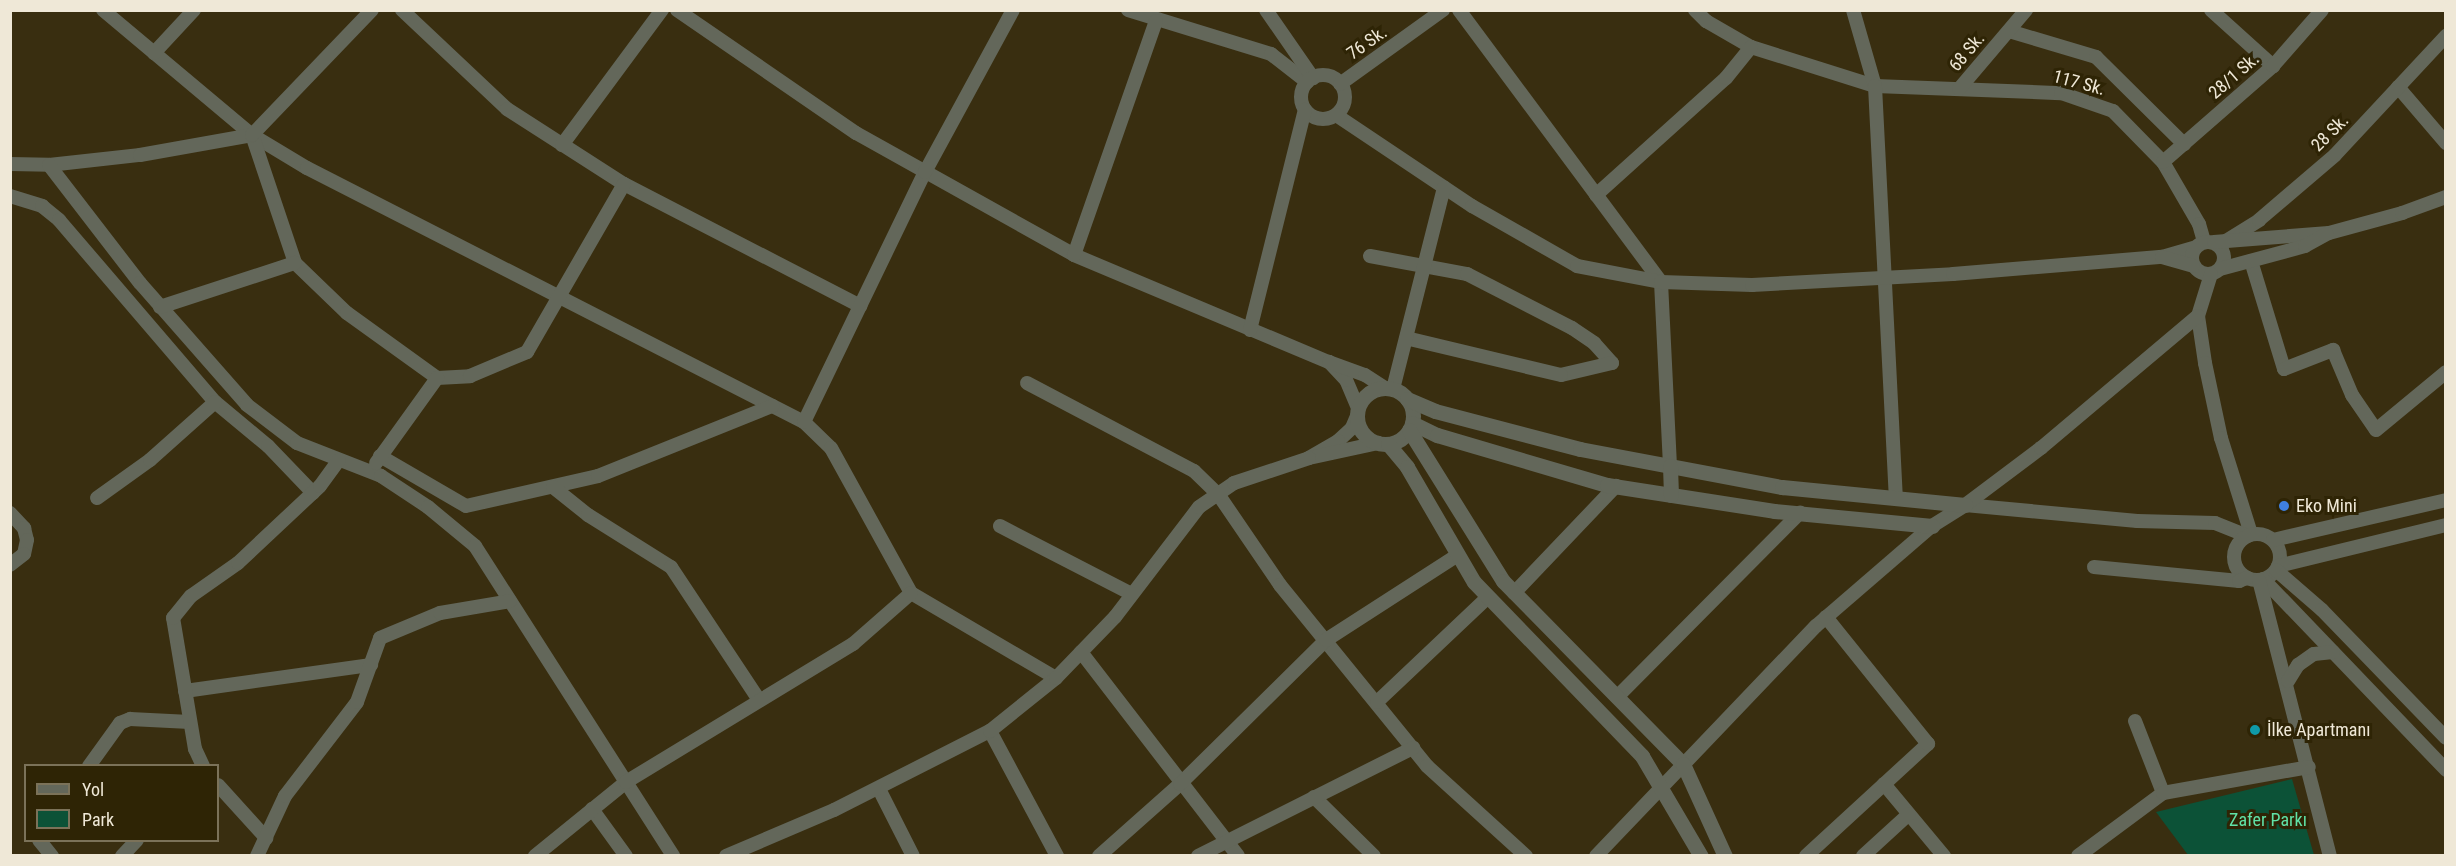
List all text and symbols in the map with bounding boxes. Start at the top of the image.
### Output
street label: 76 Sk. [1343,22,1391,64]
street label: 68 Sk. [1945,28,1989,76]
street label: 28/1 Sk. [2204,48,2264,104]
street label: 117 Sk. [2051,66,2107,100]
street label: 28 Sk. [2307,110,2353,156]
place label: Eko Mini [2296,495,2357,517]
marker: Eko Mini [2277,499,2291,513]
place label: İlke Apartmanı [2267,719,2370,741]
marker: İlke Apartmanı [2248,723,2262,737]
legend [24,764,219,842]
text: Yol [82,779,104,800]
text: Park [82,809,114,830]
park label: Zafer Parkı [2229,809,2307,831]

